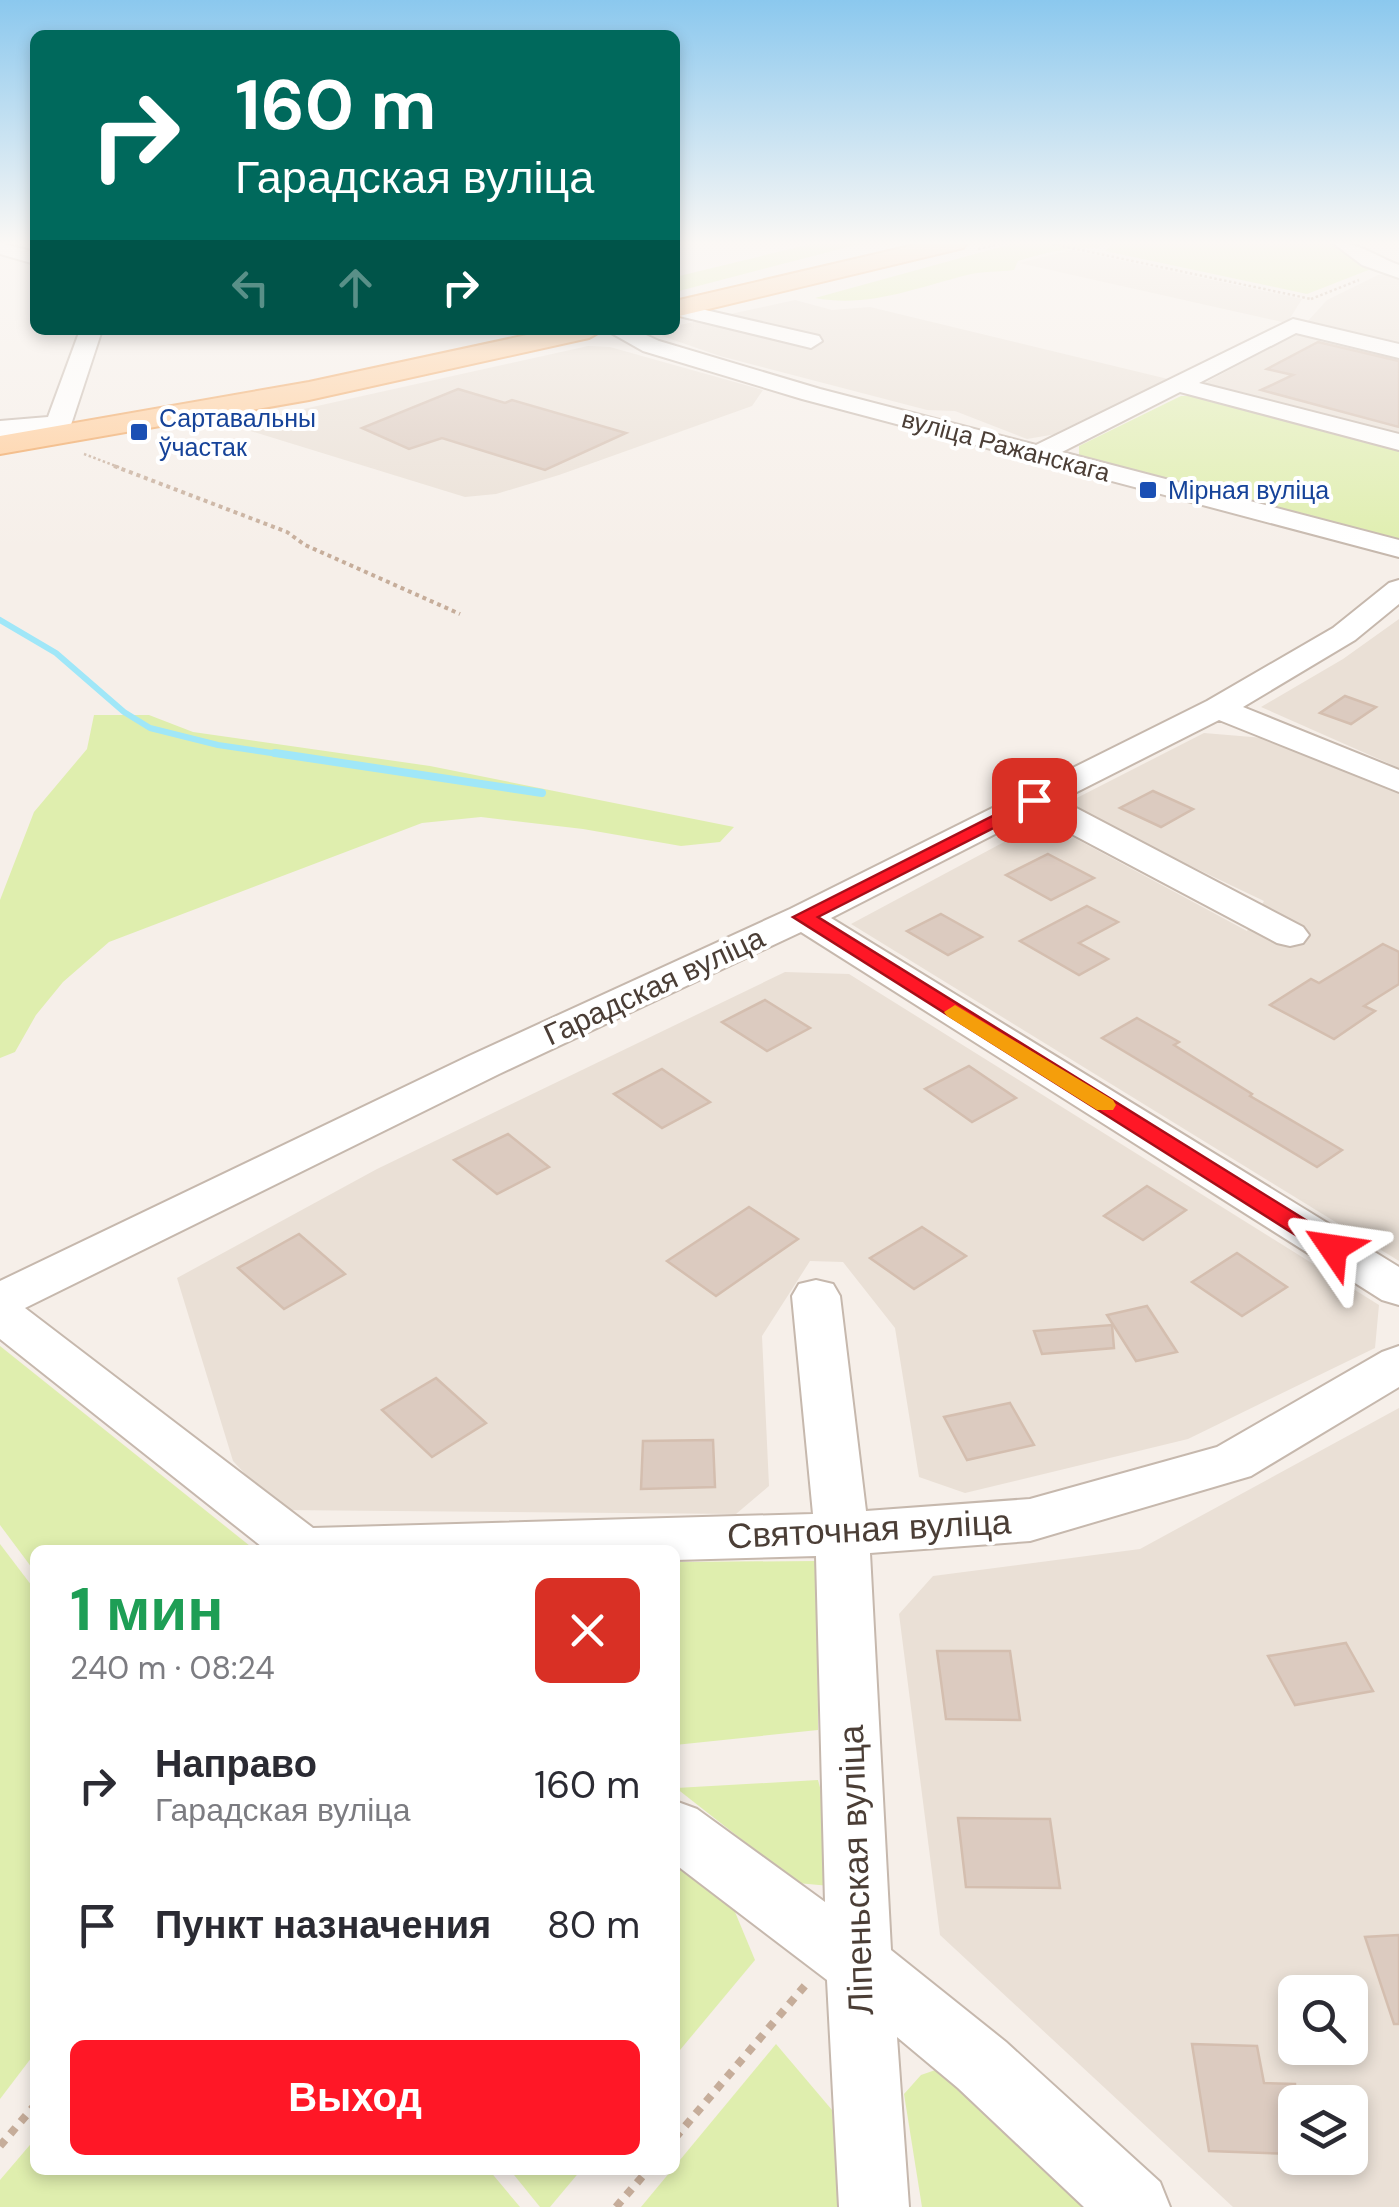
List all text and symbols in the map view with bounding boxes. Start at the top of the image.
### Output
text: 160 m [235,60,436,151]
icon: right [70,70,200,200]
text: Гарадская вуліца [235,148,594,207]
icon: left [223,260,278,315]
icon: ahead [328,260,383,315]
icon: right [433,260,488,315]
place label: Сартавальны ўчастак [159,402,316,464]
street label: вуліца Ражанскага [898,402,1114,490]
marker: Сартавальны ўчастак [128,421,150,443]
place label: Мірная вуліца [1168,474,1329,507]
marker: Мірная вуліца [1137,479,1159,501]
pin [992,758,1077,843]
icon: arrive [1007,773,1062,828]
street label: Гарадская вуліца [537,918,771,1054]
position arrow [1281,1196,1385,1300]
street label: Святочная вуліца [726,1499,1013,1559]
text: 1 мин [70,1570,223,1649]
button: close [535,1578,640,1683]
text: 240 m · 08:24 [70,1647,275,1689]
street label: Ліпеньская вуліца [828,1724,884,2016]
text: Направо [155,1739,317,1789]
icon: right [70,1758,125,1813]
text: 160 m [534,1760,640,1810]
text: Гарадская вуліца [155,1789,410,1831]
icon: arrive [70,1898,125,1953]
text: Пункт назначения [155,1900,491,1950]
text: 80 m [547,1900,640,1950]
map controls [1278,1975,1368,2175]
button: search [1278,1975,1368,2065]
button: Выход [70,2040,640,2155]
button: layers [1278,2085,1368,2175]

